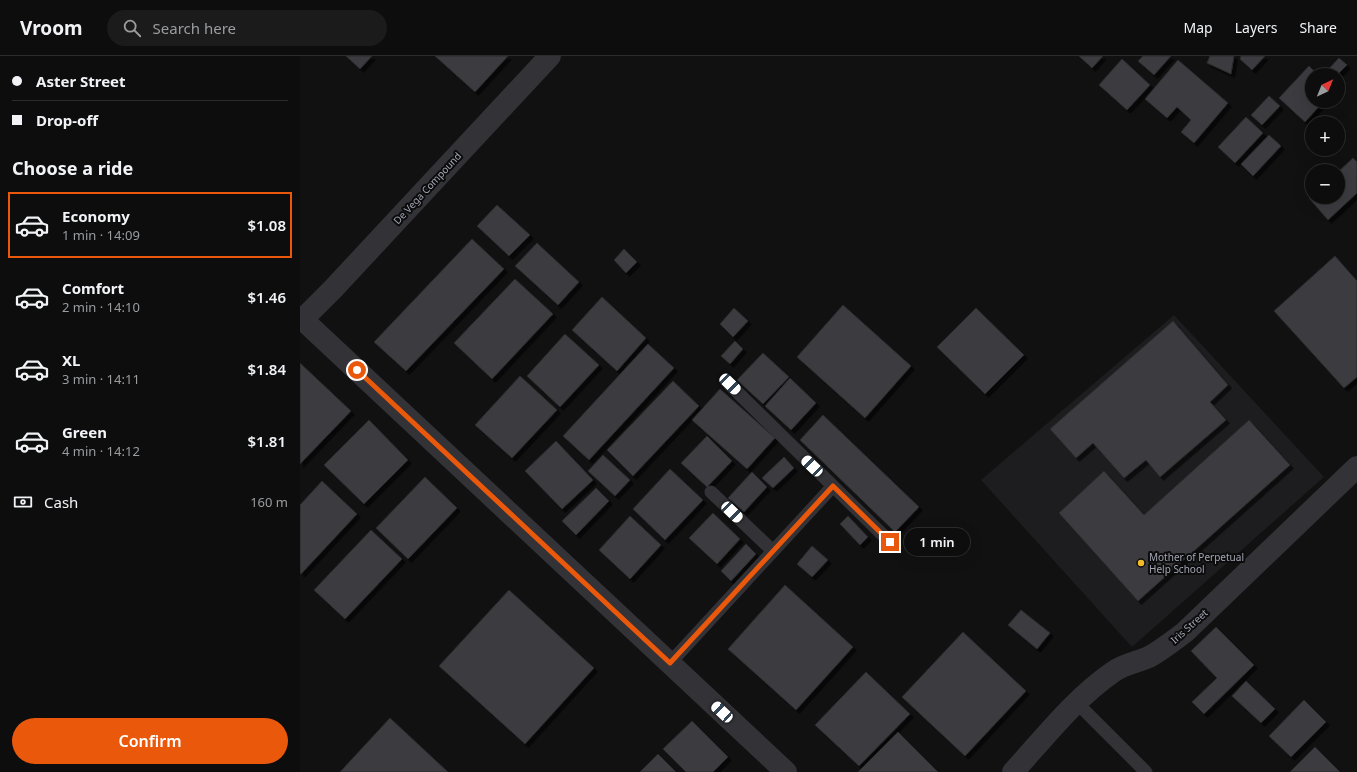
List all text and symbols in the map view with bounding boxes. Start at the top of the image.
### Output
search box [107,10,387,46]
text: Vroom [20,15,83,41]
icon: search [121,17,143,39]
text: Search here [153,18,236,38]
text: Map [1184,18,1213,37]
text: Layers [1235,18,1277,37]
text: Share [1299,18,1337,37]
north arrow [1305,68,1345,108]
map controls [1305,68,1345,204]
text: Aster Street [36,71,126,91]
text: Drop-off [36,110,98,130]
button: + [1305,116,1345,156]
street label: De Vega Compound [390,149,464,227]
text: Choose a ride [12,156,133,180]
button: − [1305,164,1345,204]
text: Economy [62,206,130,226]
icon: car [14,207,50,243]
text: $1.08 [248,215,286,235]
text: 1 min · 14:09 [62,226,140,244]
text: Comfort [62,278,124,298]
icon: car [14,279,50,315]
text: $1.46 [248,287,286,307]
text: 2 min · 14:10 [62,298,140,316]
text: XL [62,350,80,370]
icon: car [14,351,50,387]
text: $1.84 [248,359,286,379]
route start [348,361,366,379]
text: 3 min · 14:11 [62,370,140,388]
car [717,371,743,397]
text: Green [62,422,107,442]
icon: car [14,423,50,459]
text: $1.81 [248,431,286,451]
text: 4 min · 14:12 [62,442,140,460]
car [799,453,825,479]
icon: cash [12,491,34,513]
text: Cash [44,492,78,512]
text: 160 m [250,493,288,511]
car [719,499,745,525]
callout: 1 min [904,528,970,556]
route end [881,533,899,551]
text: 1 min [919,533,955,551]
place label: Mother of Perpetual Help School [1149,550,1244,576]
marker: Mother of Perpetual Help School [1136,558,1146,568]
street label: Iris Street [1167,605,1211,646]
car [709,699,735,725]
button: Confirm [12,718,288,764]

